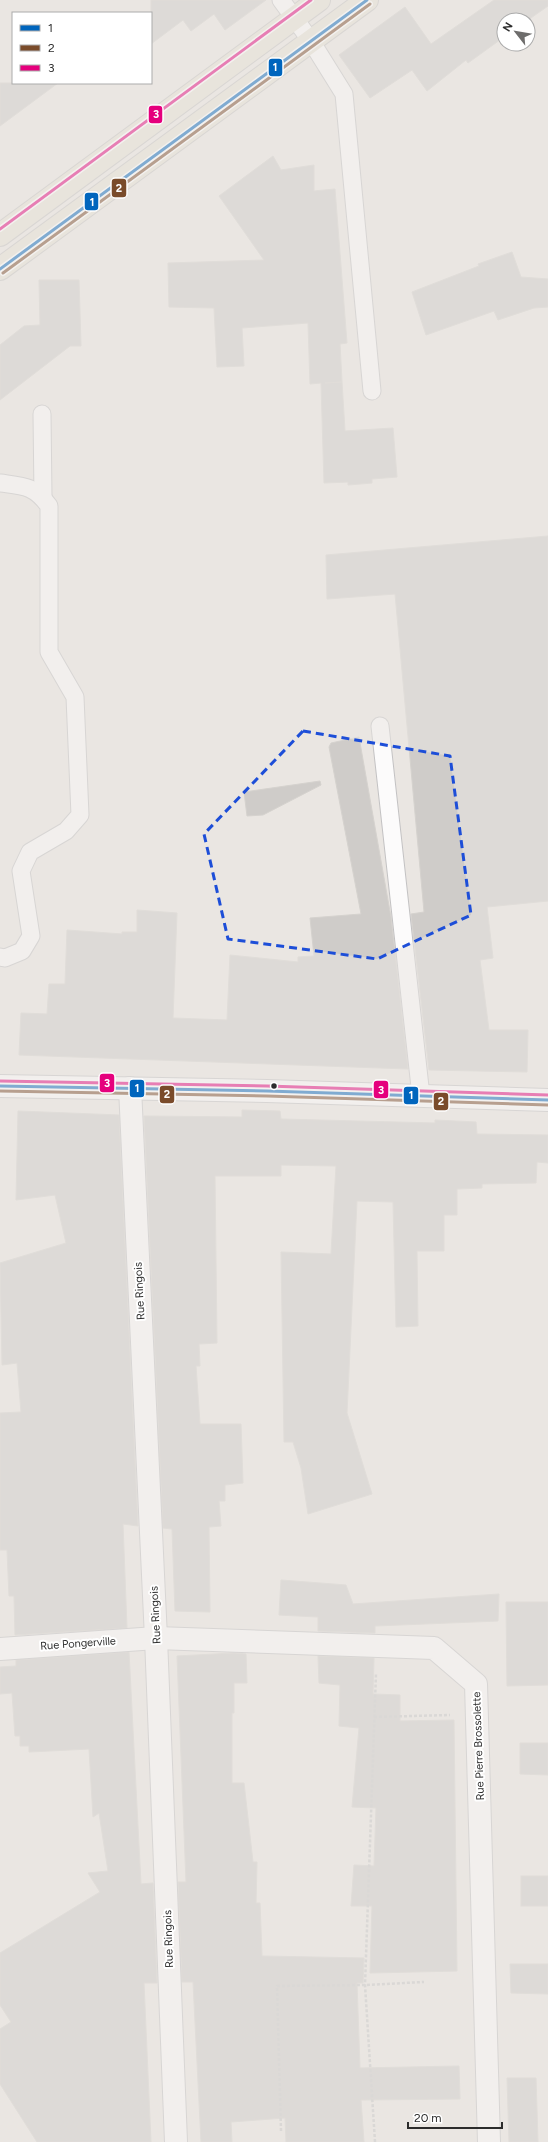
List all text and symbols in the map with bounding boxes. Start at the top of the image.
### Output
legend [12,12,152,84]
north arrow [496,12,536,52]
text: N [500,20,516,34]
text: 1 [48,21,53,35]
text: 2 [48,41,55,55]
line badge: 1 [268,58,283,77]
text: 3 [48,61,55,75]
text: 1 [273,61,277,74]
line badge: 3 [148,105,163,124]
text: 3 [153,108,159,121]
line badge: 2 [111,178,127,198]
text: 2 [116,182,122,195]
line badge: 1 [84,192,99,211]
text: 1 [90,196,94,209]
line badge: 3 [99,1073,115,1093]
text: 3 [104,1077,110,1090]
line badge: 1 [129,1079,145,1098]
line badge: 3 [373,1080,389,1099]
unlabelled marker [269,1081,279,1091]
text: 1 [135,1082,139,1095]
text: 3 [378,1084,384,1097]
line badge: 2 [159,1085,175,1104]
line badge: 1 [403,1086,419,1105]
text: 2 [164,1088,170,1101]
text: 1 [409,1089,413,1102]
line badge: 2 [433,1092,449,1111]
text: 2 [438,1095,444,1108]
street label: Rue Ringois [131,1262,148,1320]
street label: Rue Ringois [147,1586,164,1644]
street label: Rue Pongerville [40,1634,116,1653]
street label: Rue Pierre Brossolette [470,1691,487,1801]
street label: Rue Ringois [161,1910,176,1968]
scale bar [408,2104,502,2130]
text: 20 m [414,2111,442,2125]

